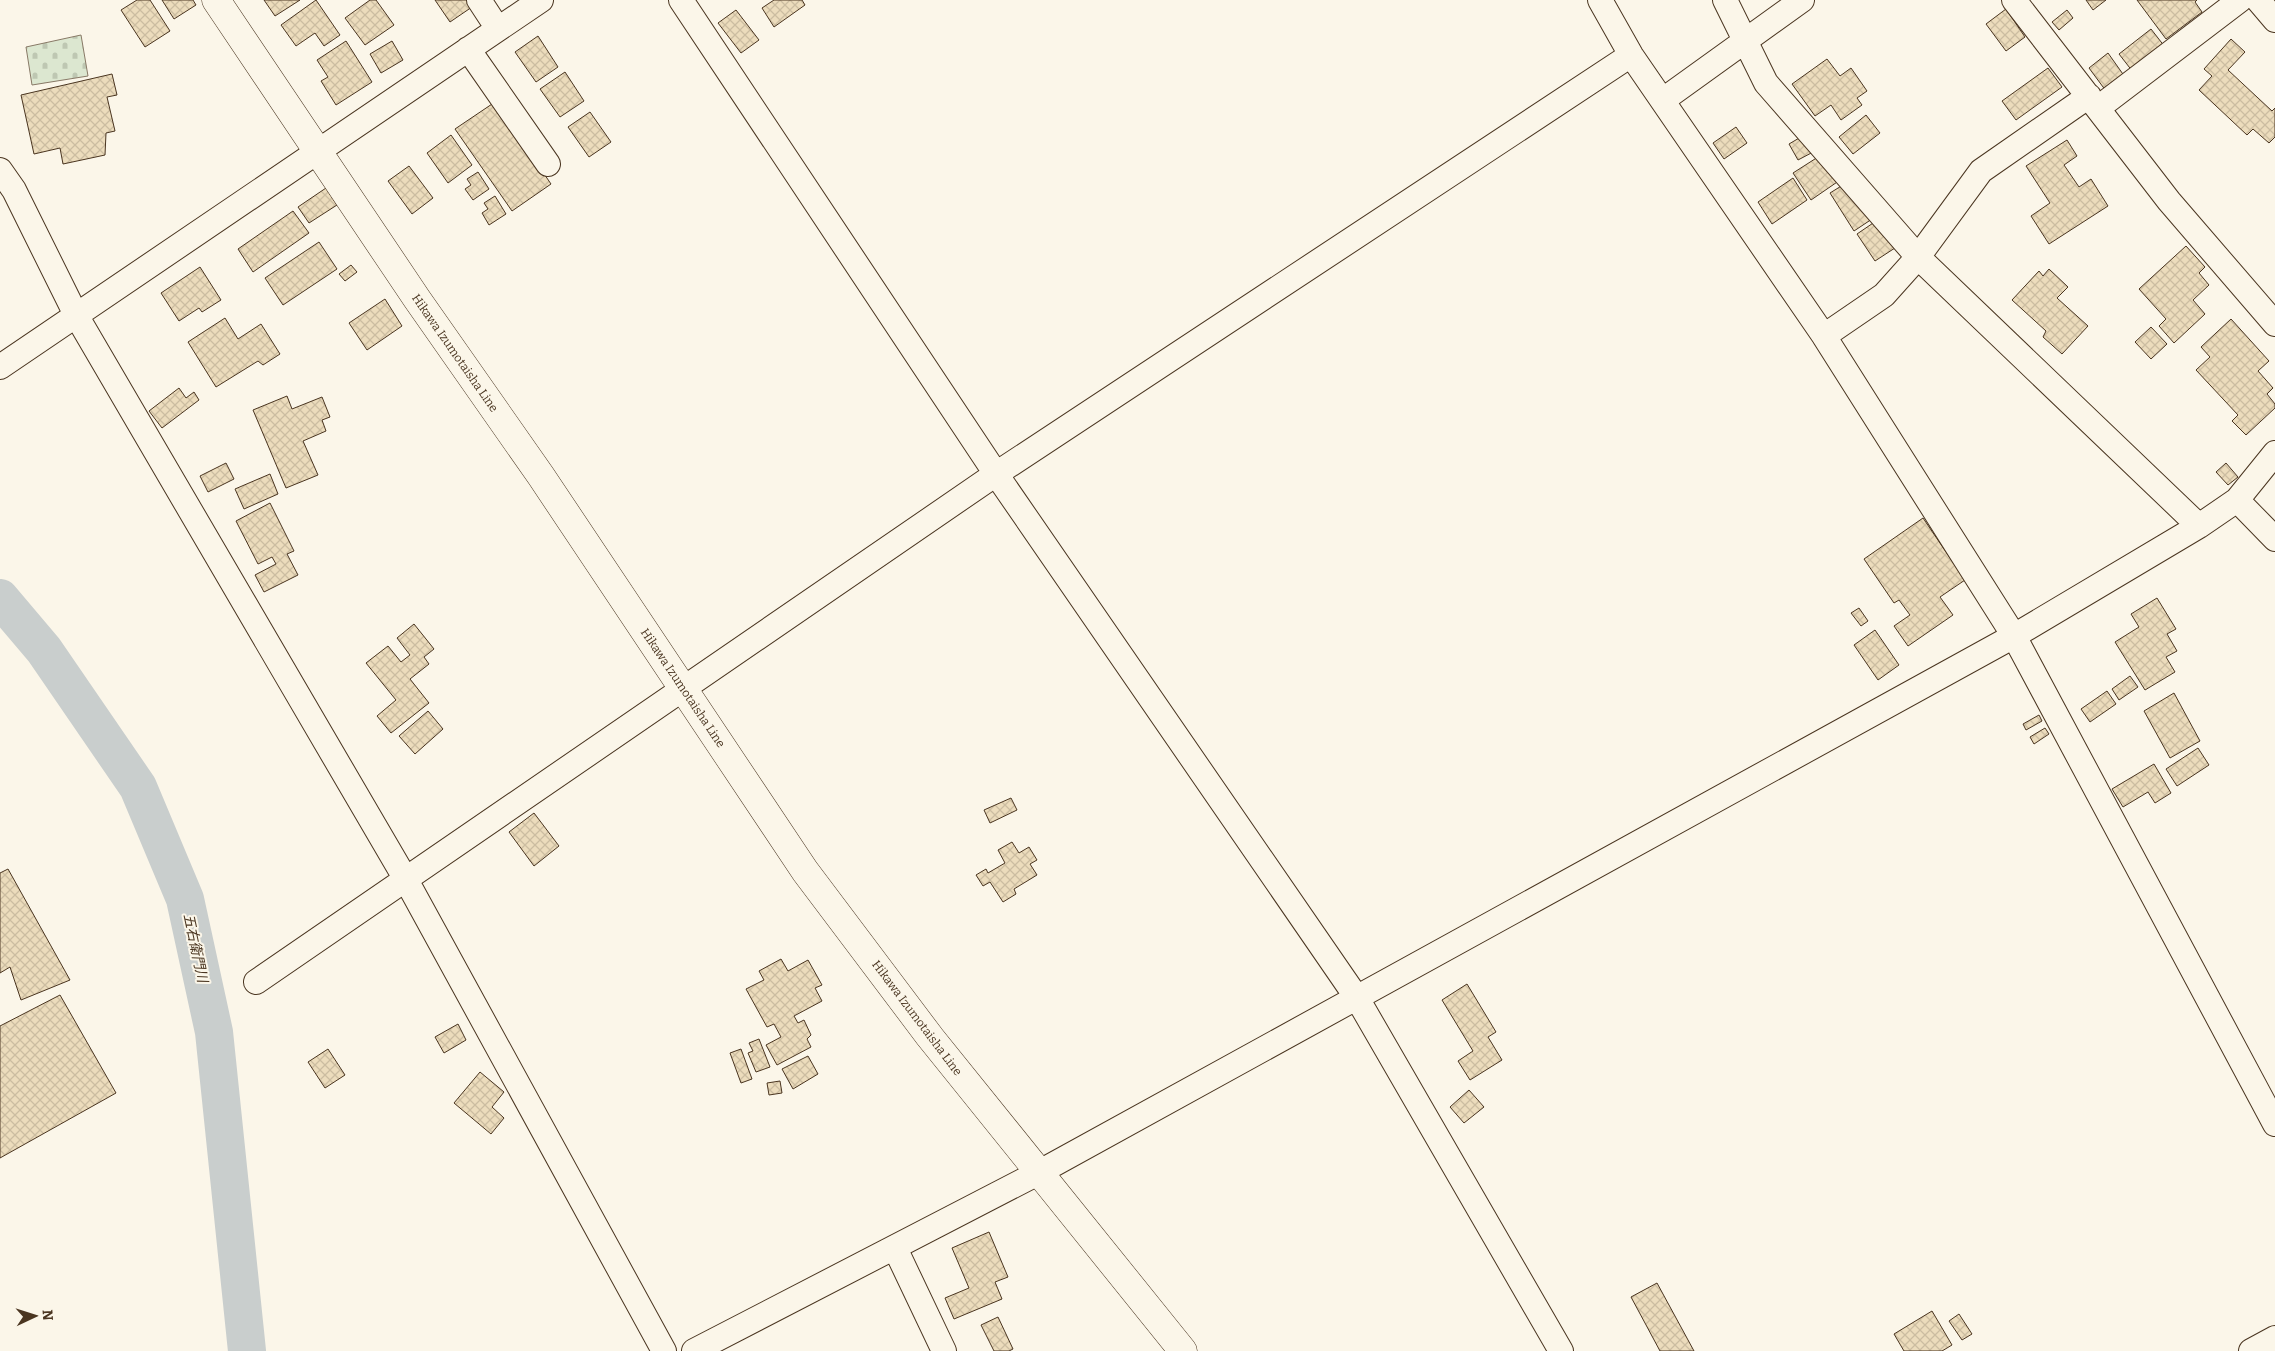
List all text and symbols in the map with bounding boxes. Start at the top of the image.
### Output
street label: Hikawa Izumotaisha Line [409,291,501,415]
street label: Hikawa Izumotaisha Line [638,626,728,750]
water label: 五右衛門川 [180,912,212,986]
street label: Hikawa Izumotaisha Line [869,958,965,1078]
north arrow [10,1291,60,1341]
text: N [39,1309,56,1321]

